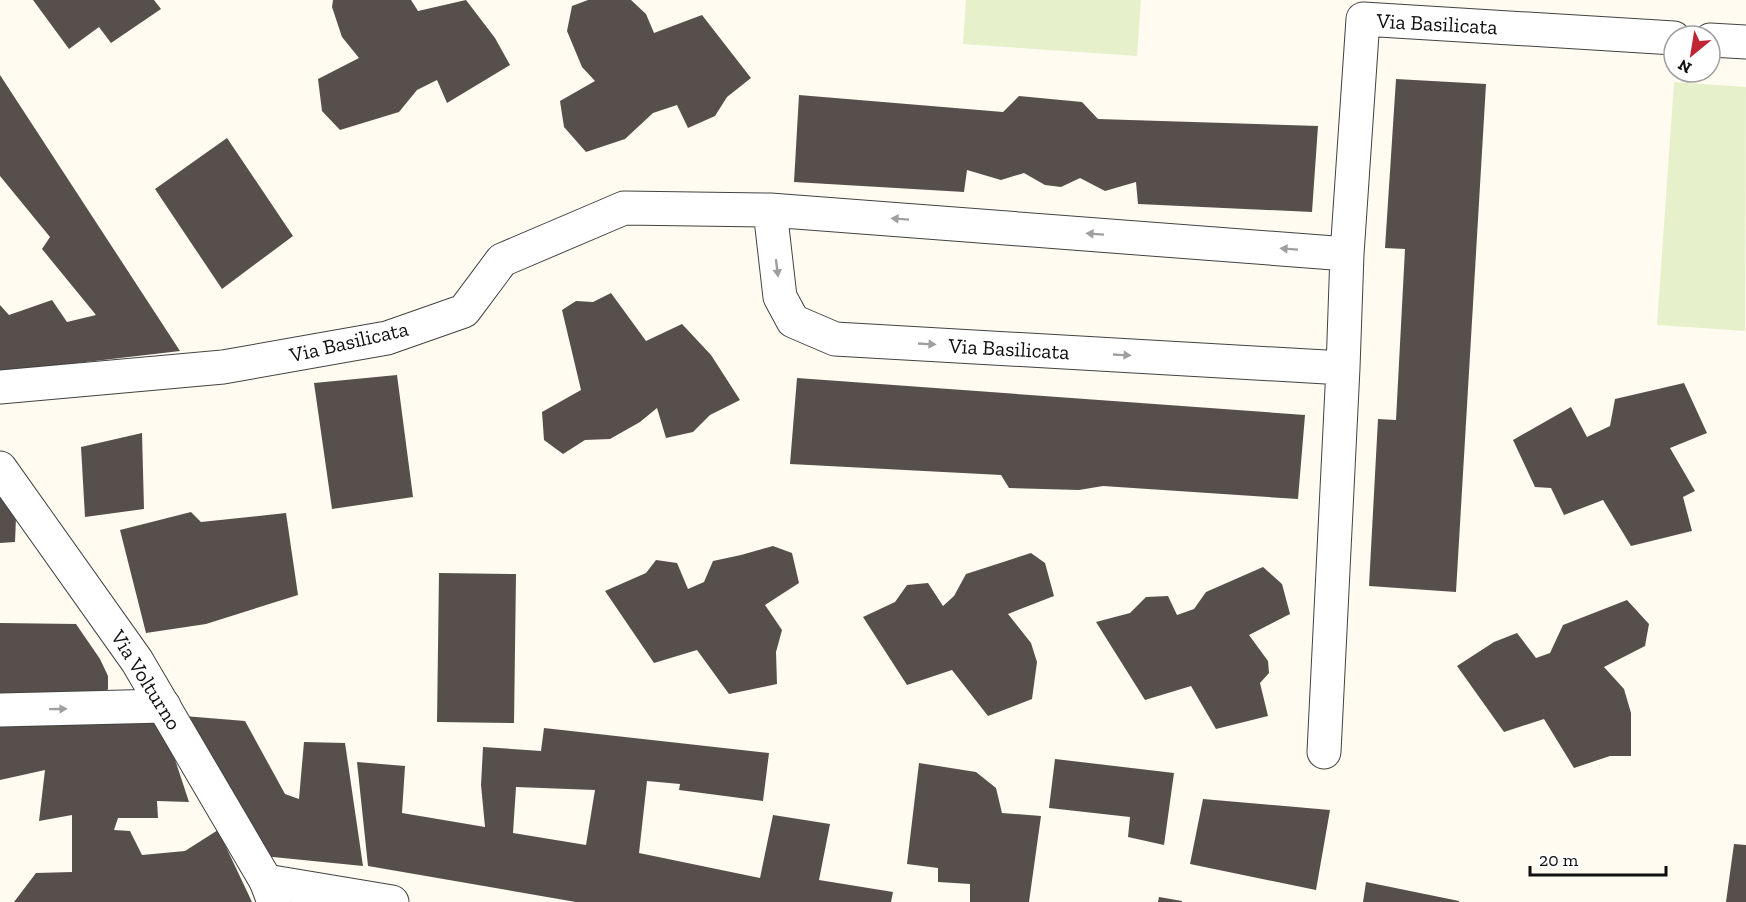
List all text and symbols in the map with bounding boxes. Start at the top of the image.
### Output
street label: Via Basilicata [1375,8,1498,39]
north arrow [1662,24,1722,84]
text: N [1675,55,1695,78]
one-way arrow [891,215,910,224]
one-way arrow [1085,230,1104,239]
one-way arrow [1280,245,1299,254]
one-way arrow [772,258,782,277]
street label: Via Basilicata [286,316,411,368]
street label: Via Basilicata [947,333,1070,364]
one-way arrow [918,340,937,349]
one-way arrow [1112,351,1131,360]
street label: Via Volturno [105,624,187,734]
one-way arrow [49,704,68,713]
scale bar [1530,839,1666,877]
text: 20 m [1539,849,1579,871]

